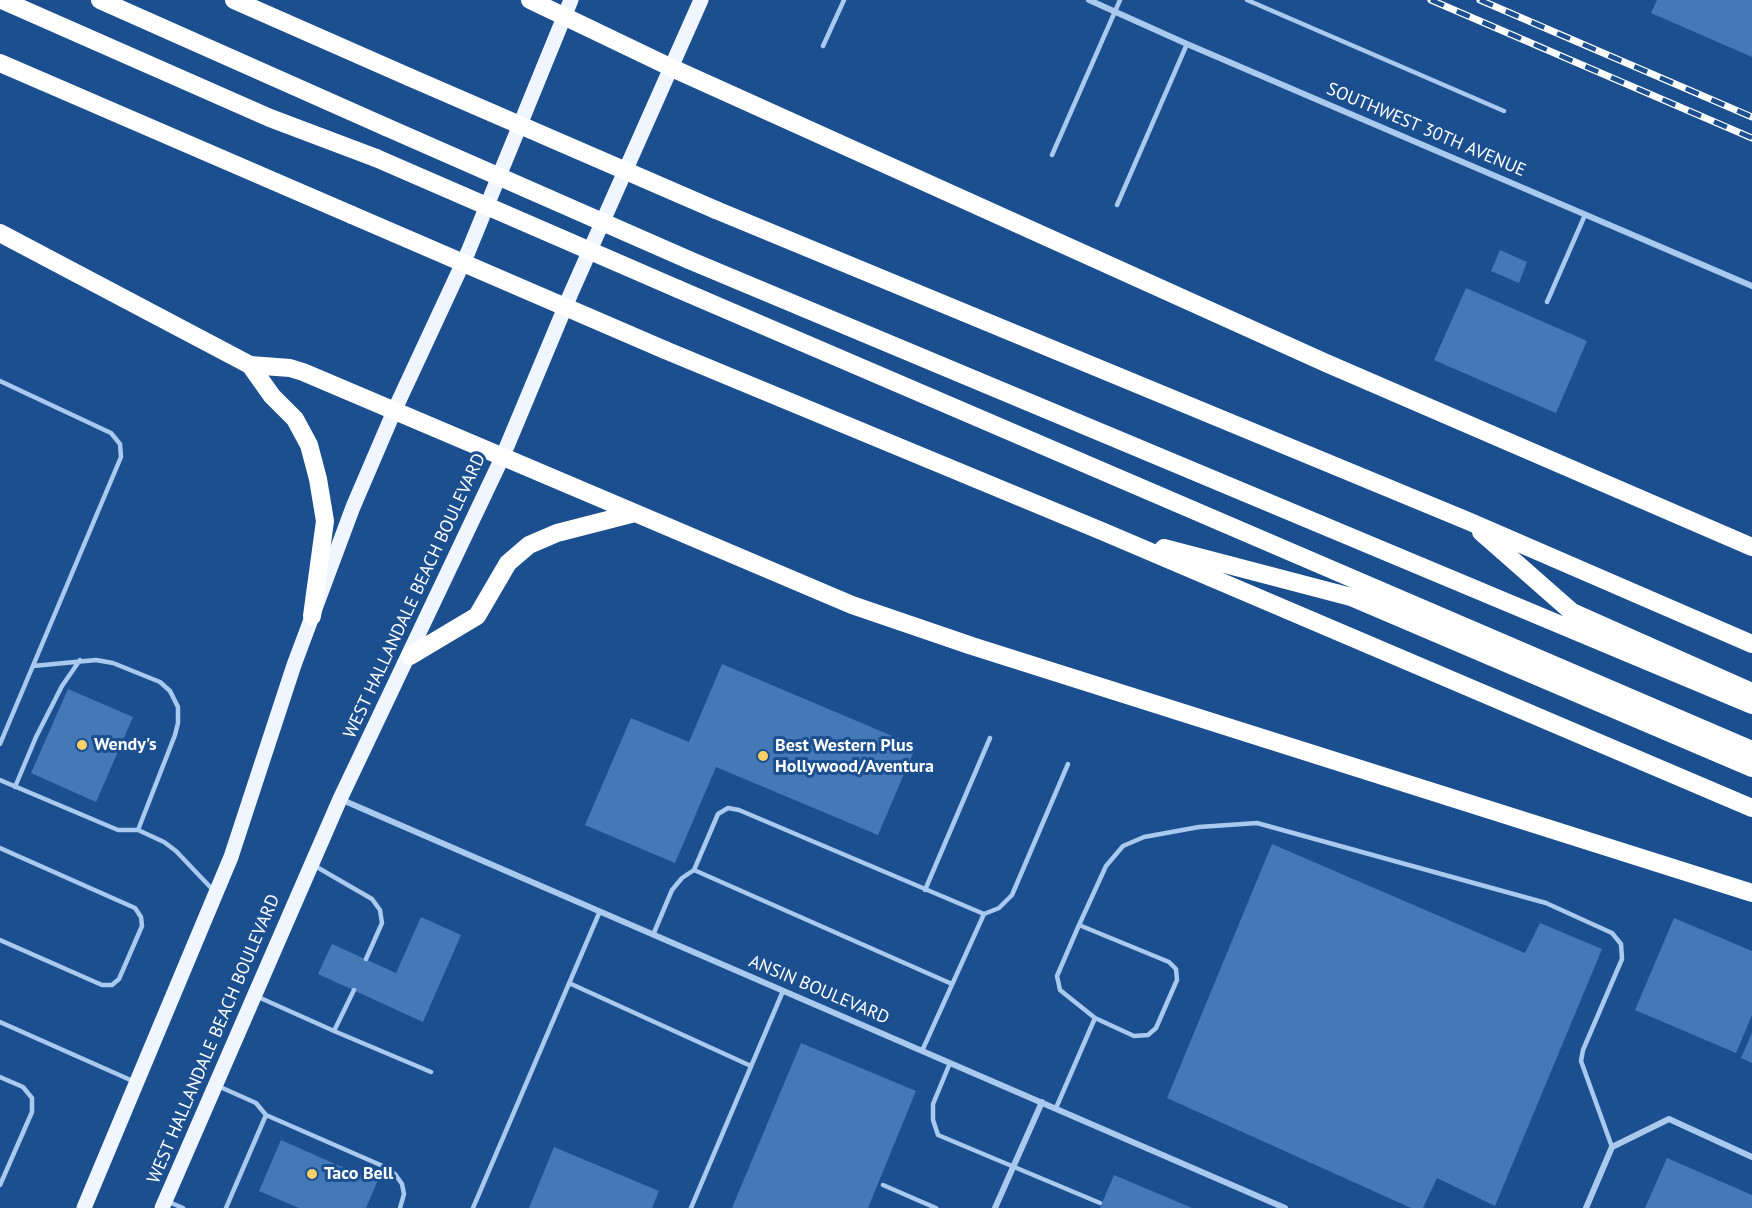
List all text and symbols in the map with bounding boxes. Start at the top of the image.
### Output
street label: SOUTHWEST 30TH AVENUE [1323,78,1529,182]
street label: WEST HALLANDALE BEACH BOULEVARD [339,450,491,742]
place label: Wendy's [94,734,157,756]
place label: Best Western Plus Hollywood/Aventura [775,735,934,777]
marker: Wendy's [75,738,89,752]
marker: Best Western Plus Hollywood/Aventura [756,749,770,763]
street label: WEST HALLANDALE BEACH BOULEVARD [143,891,285,1187]
street label: ANSIN BOULEVARD [746,951,892,1029]
place label: Taco Bell [324,1163,393,1185]
marker: Taco Bell [305,1167,319,1181]

